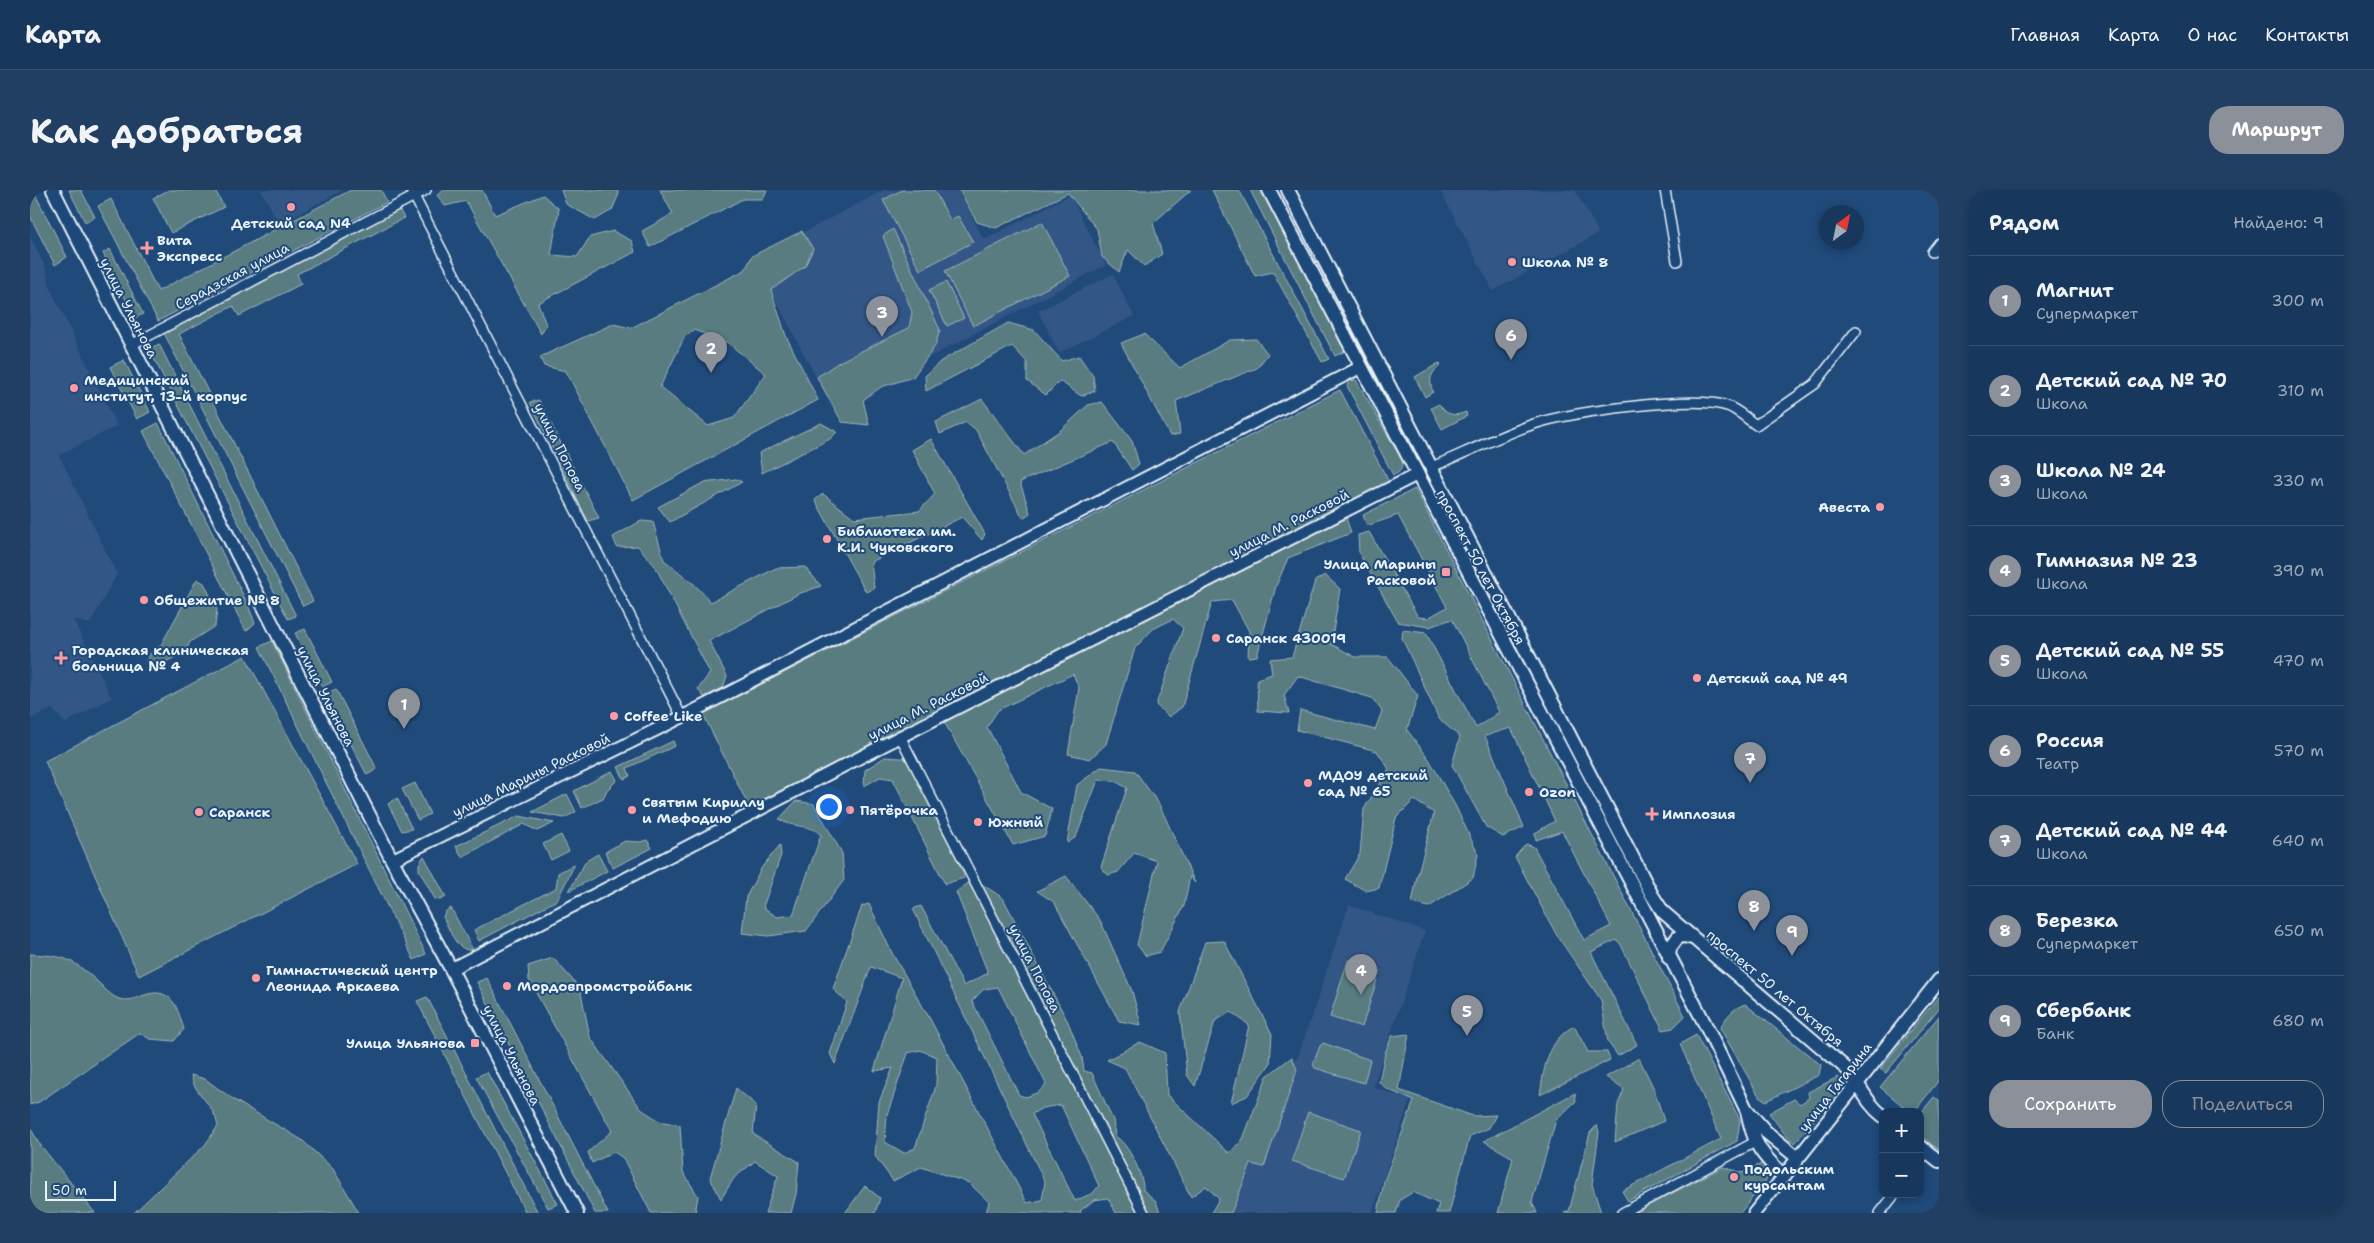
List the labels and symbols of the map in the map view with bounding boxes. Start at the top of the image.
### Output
marker: Детский сад N4 [285,201,297,213]
north arrow [1819,205,1864,250]
place label: Детский сад N4 [231,214,351,232]
place label: Вита Экспресс [157,231,222,265]
street label: Серадзская улица [172,238,292,314]
marker: Вита Экспресс [141,242,153,254]
place label: Школа № 8 [1522,253,1608,271]
street label: улица Ульянова [96,255,162,362]
marker: Школа № 8 [1506,256,1518,268]
pin: 3 [866,296,898,337]
pin: 6 [1495,319,1527,360]
pin: 2 [695,332,727,373]
place label: Медицинский институт, 13-й корпус [84,371,247,405]
marker: Медицинский институт, 13-й корпус [68,382,80,394]
street label: улица Попова [530,400,590,495]
street label: улица М. Расковой [1226,485,1352,561]
street label: проспект 50 лет Октября [1432,486,1530,648]
place label: Авеста [1818,498,1870,516]
marker: Авеста [1874,501,1886,513]
place label: Библиотека им. К.И. Чуковского [837,522,956,556]
marker: Библиотека им. К.И. Чуковского [821,533,833,545]
place label: Улица Марины Расковой [1323,555,1436,589]
marker: Улица Марины Расковой [1440,566,1452,578]
place label: Общежитие № 8 [154,591,280,609]
marker: Общежитие № 8 [138,594,150,606]
place label: Саранск 430019 [1226,629,1346,647]
marker: Саранск 430019 [1210,632,1222,644]
place label: Городская клиническая больница № 4 [72,641,249,675]
street label: улица Ульянова [293,643,359,750]
marker: Городская клиническая больница № 4 [54,651,68,665]
street label: улица М. Расковой [865,668,991,744]
place label: Детский сад № 49 [1707,669,1848,687]
marker: Детский сад № 49 [1691,672,1703,684]
pin: 1 [388,688,420,729]
place label: Coffee Like [624,707,702,725]
marker: Coffee Like [608,710,620,722]
street label: улица Марины Расковой [449,729,613,821]
pin: 7 [1734,742,1766,783]
place label: МДОУ детский сад № 65 [1318,766,1428,800]
marker: МДОУ детский сад № 65 [1302,777,1314,789]
place label: Ozon [1539,783,1576,801]
marker: Ozon [1523,786,1535,798]
place label: Святым Кириллу и Мефодию [642,793,765,827]
your location [816,794,842,820]
place label: Пятёрочка [860,801,939,819]
place label: Саранск [209,803,271,821]
marker: Святым Кириллу и Мефодию [626,804,638,816]
marker: Пятёрочка [844,804,856,816]
place label: Имплозия [1662,805,1736,823]
marker: Саранск [193,806,205,818]
marker: Имплозия [1646,808,1658,820]
place label: Южный [988,813,1043,831]
marker: Южный [972,816,984,828]
pin: 8 [1738,890,1770,931]
pin: 9 [1776,915,1808,956]
street label: улица Попова [1005,921,1065,1016]
street label: проспект 50 лет Октября [1703,926,1847,1050]
pin: 4 [1345,954,1377,995]
place label: Гимнастический центр Леонида Аркаева [266,961,438,995]
marker: Гимнастический центр Леонида Аркаева [250,972,262,984]
place label: Мордовпромстройбанк [517,977,693,995]
marker: Мордовпромстройбанк [501,980,513,992]
pin: 5 [1451,995,1483,1036]
street label: улица Ульянова [479,1002,545,1109]
place label: Улица Ульянова [346,1034,465,1052]
marker: Улица Ульянова [469,1037,481,1049]
street label: улица Гагарина [1794,1038,1876,1135]
place label: Подольским курсантам [1744,1160,1835,1194]
marker: Подольским курсантам [1728,1171,1740,1183]
scale bar [45,1178,116,1201]

